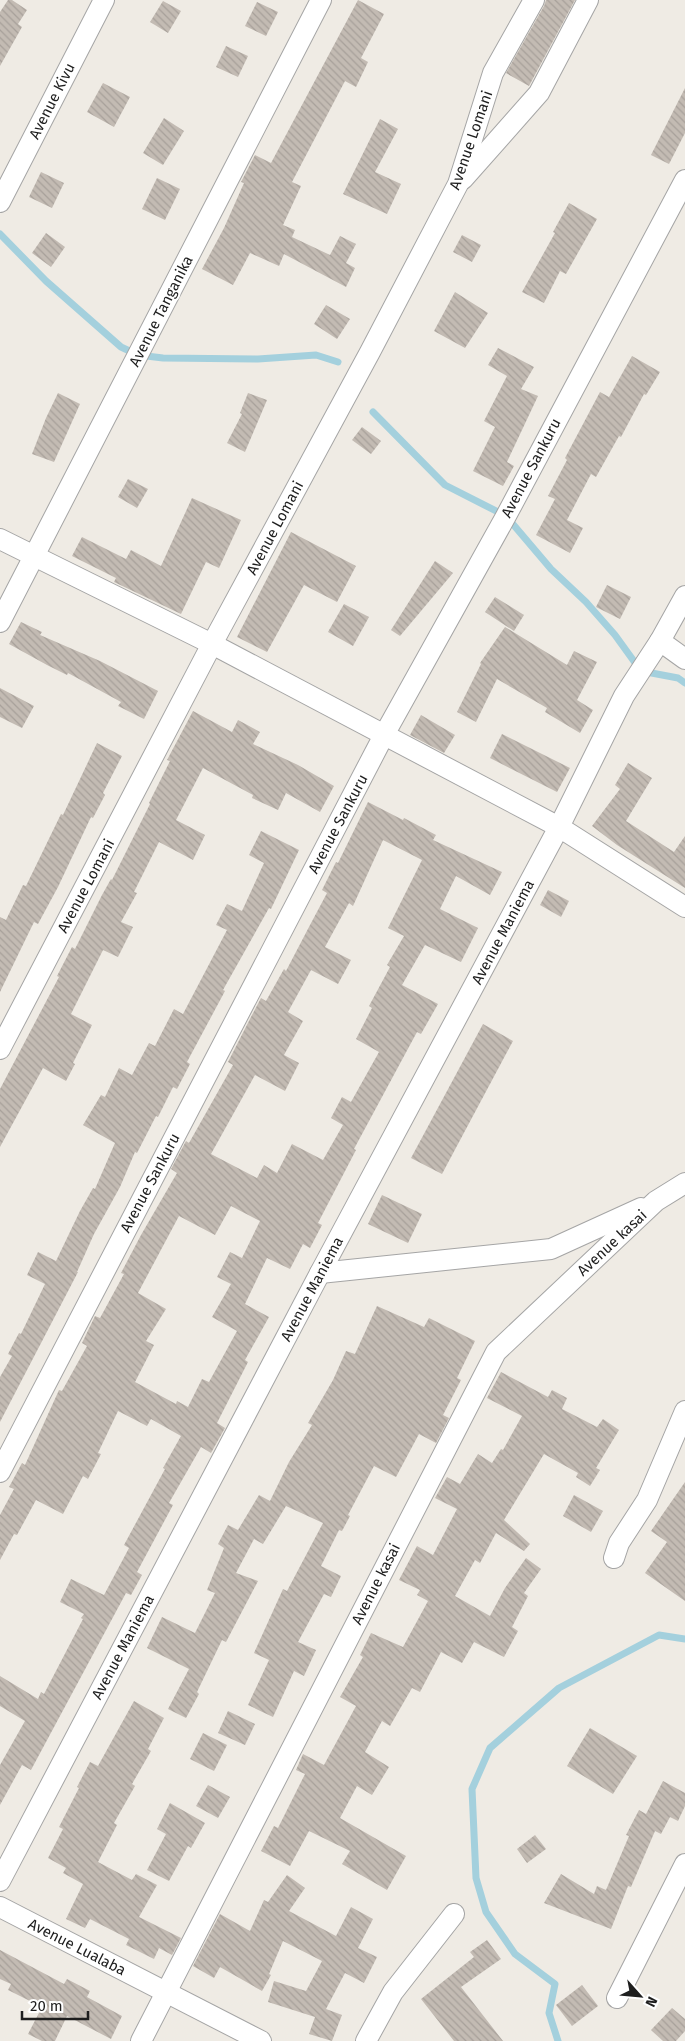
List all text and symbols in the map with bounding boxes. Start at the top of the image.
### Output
street label: Avenue Kivu [25,60,79,142]
street label: Avenue Lomani [446,88,496,192]
street label: Avenue Tanganika [125,253,197,369]
street label: Avenue Sankuru [497,415,565,521]
street label: Avenue Lomani [243,478,307,578]
street label: Avenue Sankuru [304,771,372,877]
street label: Avenue Lomani [54,836,118,936]
street label: Avenue Maniema [468,877,538,987]
street label: Avenue Sankuru [116,1130,184,1236]
street label: Avenue kasai [574,1206,650,1280]
street label: Avenue Maniema [277,1234,347,1344]
street label: Avenue kasai [348,1540,404,1628]
street label: Avenue Maniema [88,1592,158,1702]
street label: Avenue Lualaba [25,1915,129,1979]
north arrow [615,1971,665,2021]
scale bar [22,1988,89,2020]
text: N [641,1994,661,2010]
text: 20 m [30,1997,63,2015]

